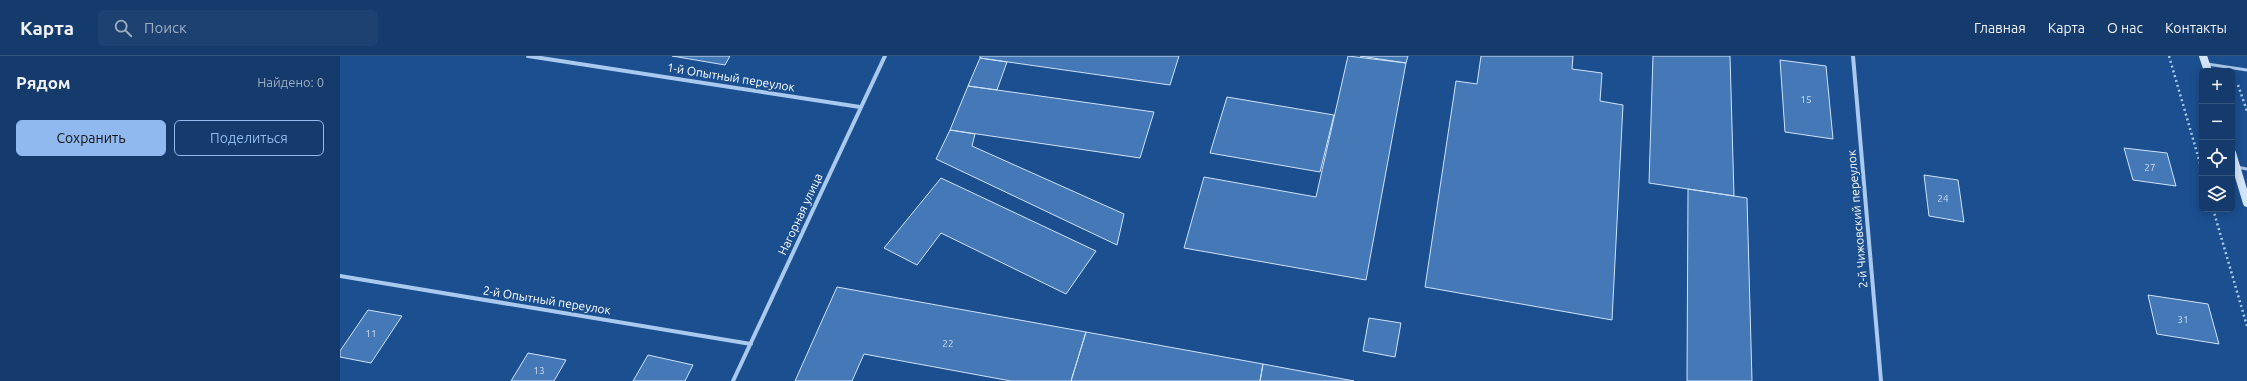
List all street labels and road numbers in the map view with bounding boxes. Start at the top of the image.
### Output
street label: 1-й Опытный переулок [666,60,796,94]
street label: 2-й Чижовский переулок [1844,149,1870,289]
street label: Нагорная улица [775,171,825,257]
street label: 2-й Опытный переулок [482,283,612,317]

